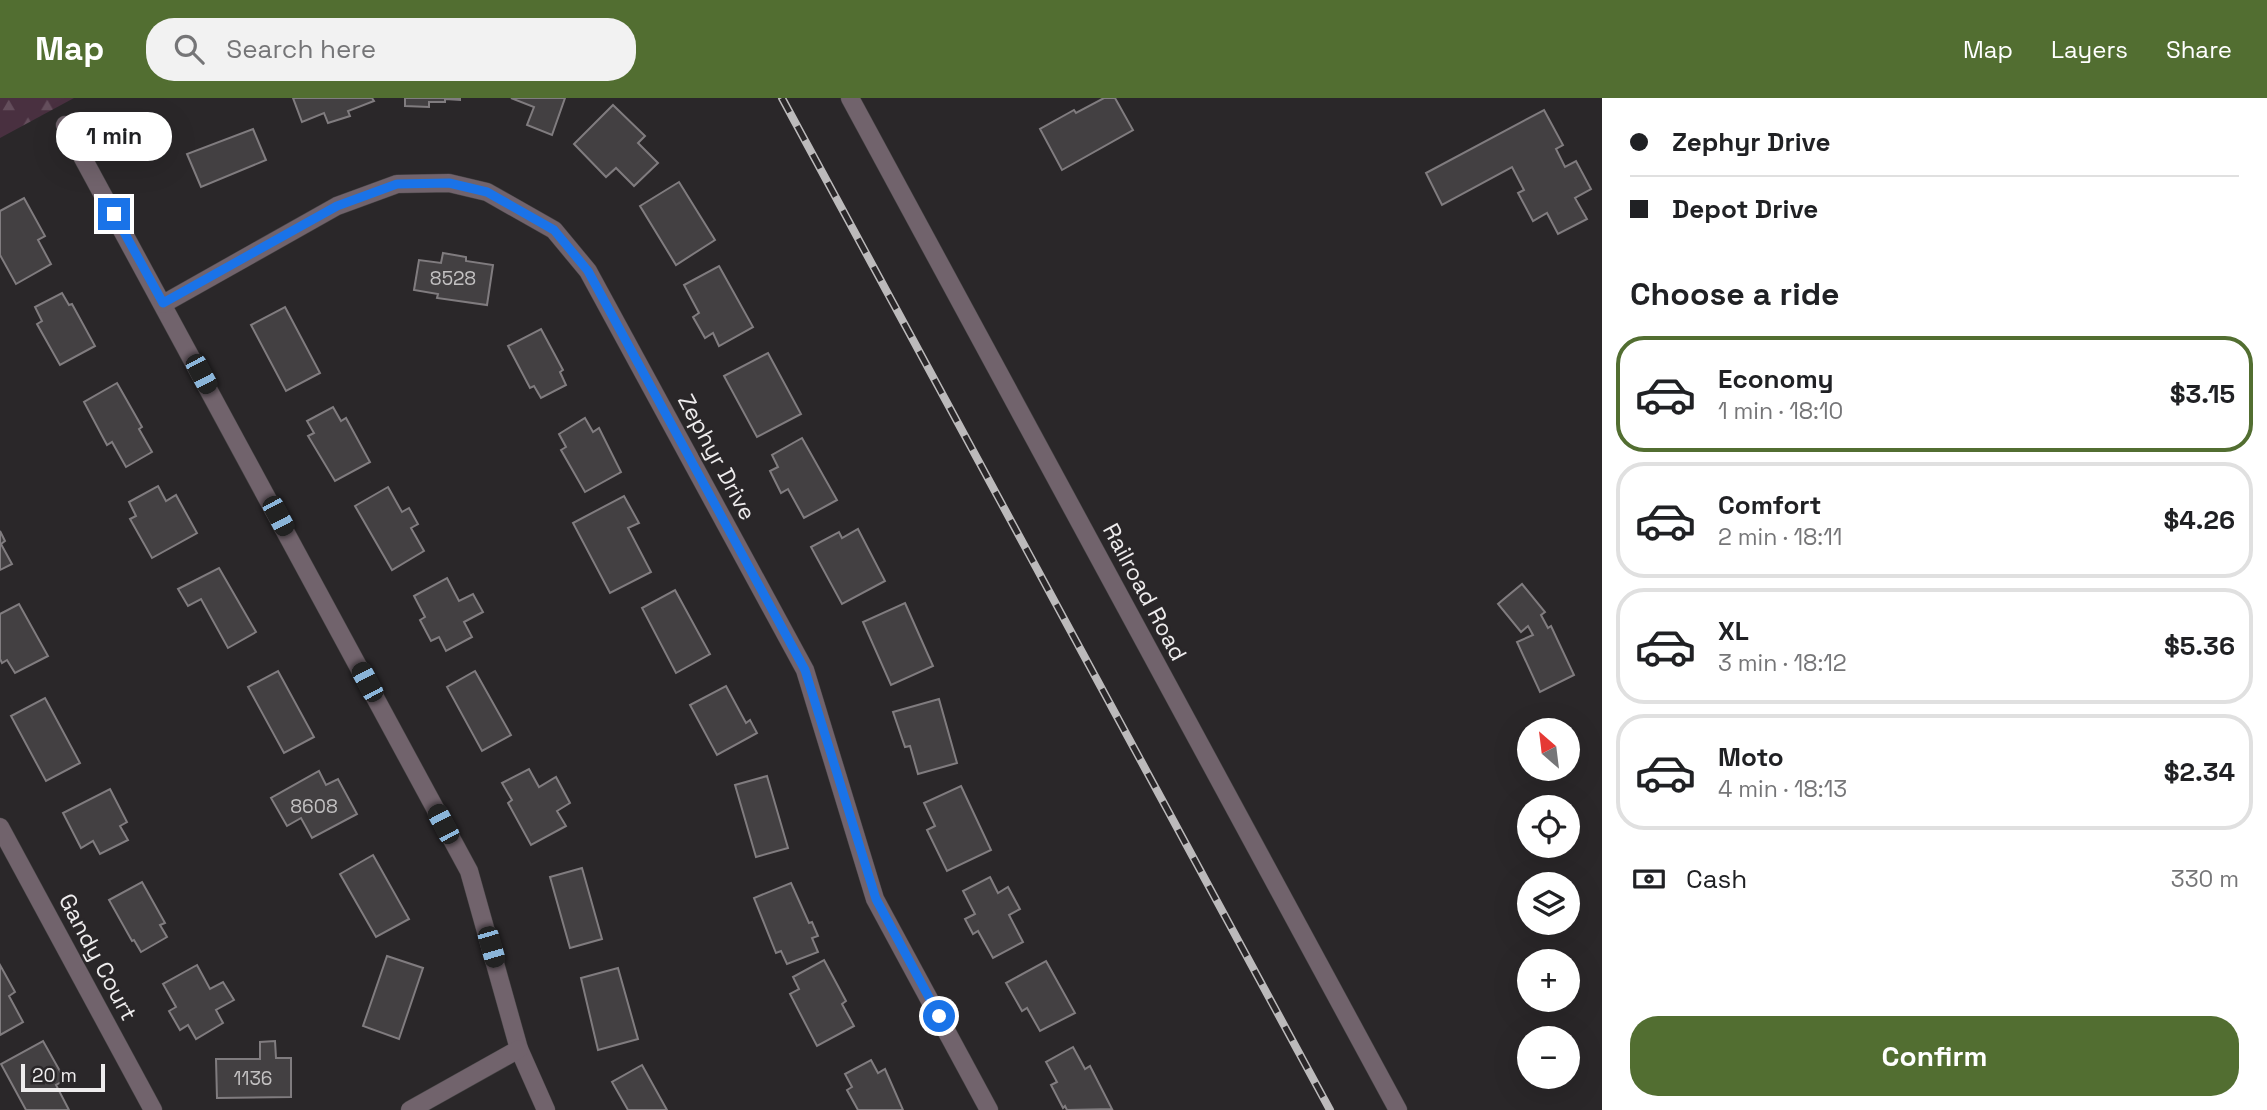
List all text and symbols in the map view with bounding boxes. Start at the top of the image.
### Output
search box [146,18,636,81]
text: Map [35,28,104,70]
icon: search [170,30,208,68]
text: Search here [226,32,376,66]
text: Map [1963,34,2013,65]
text: Layers [2051,34,2128,65]
text: Share [2166,34,2232,65]
callout: 1 min [56,113,172,162]
text: 1 min [86,121,142,151]
text: Zephyr Drive [1672,125,1831,159]
text: Depot Drive [1672,192,1818,226]
route end [98,198,130,230]
house number: 8528 [430,266,476,291]
text: Choose a ride [1630,274,1840,314]
car [182,351,221,397]
text: Economy [1718,362,1834,396]
icon: car [1634,363,1697,426]
text: $3.15 [2170,377,2235,411]
street label: Zephyr Drive [671,389,763,525]
text: 1 min · 18:10 [1718,396,1843,426]
text: Comfort [1718,488,1821,522]
icon: car [1634,489,1697,552]
car [259,493,298,539]
text: $4.26 [2163,503,2235,537]
street label: Railroad Road [1096,518,1194,666]
text: 2 min · 18:11 [1718,522,1842,552]
text: XL [1718,614,1749,648]
icon: car [1634,615,1697,678]
text: $5.36 [2164,629,2235,663]
text: 3 min · 18:12 [1718,648,1847,678]
car [348,659,387,705]
north arrow [1517,718,1580,780]
map controls [1517,718,1580,1089]
text: Moto [1718,740,1784,774]
icon: car [1634,741,1697,804]
text: $2.34 [2164,755,2235,789]
text: 4 min · 18:13 [1718,774,1847,804]
house number: 8608 [290,794,338,819]
button: locate [1517,795,1580,858]
car [424,801,463,847]
icon: cash [1630,860,1668,898]
text: Cash [1686,862,1747,896]
text: 330 m [2171,864,2239,894]
button: layers [1517,872,1580,935]
street label: Gandy Court [52,888,144,1026]
car [476,924,507,970]
button: + [1517,949,1580,1012]
route start [923,1000,955,1032]
button: Confirm [1630,1016,2239,1096]
button: − [1517,1026,1580,1089]
scale bar [21,1061,105,1093]
text: 20 m [32,1063,77,1088]
house number: 1136 [234,1066,273,1091]

